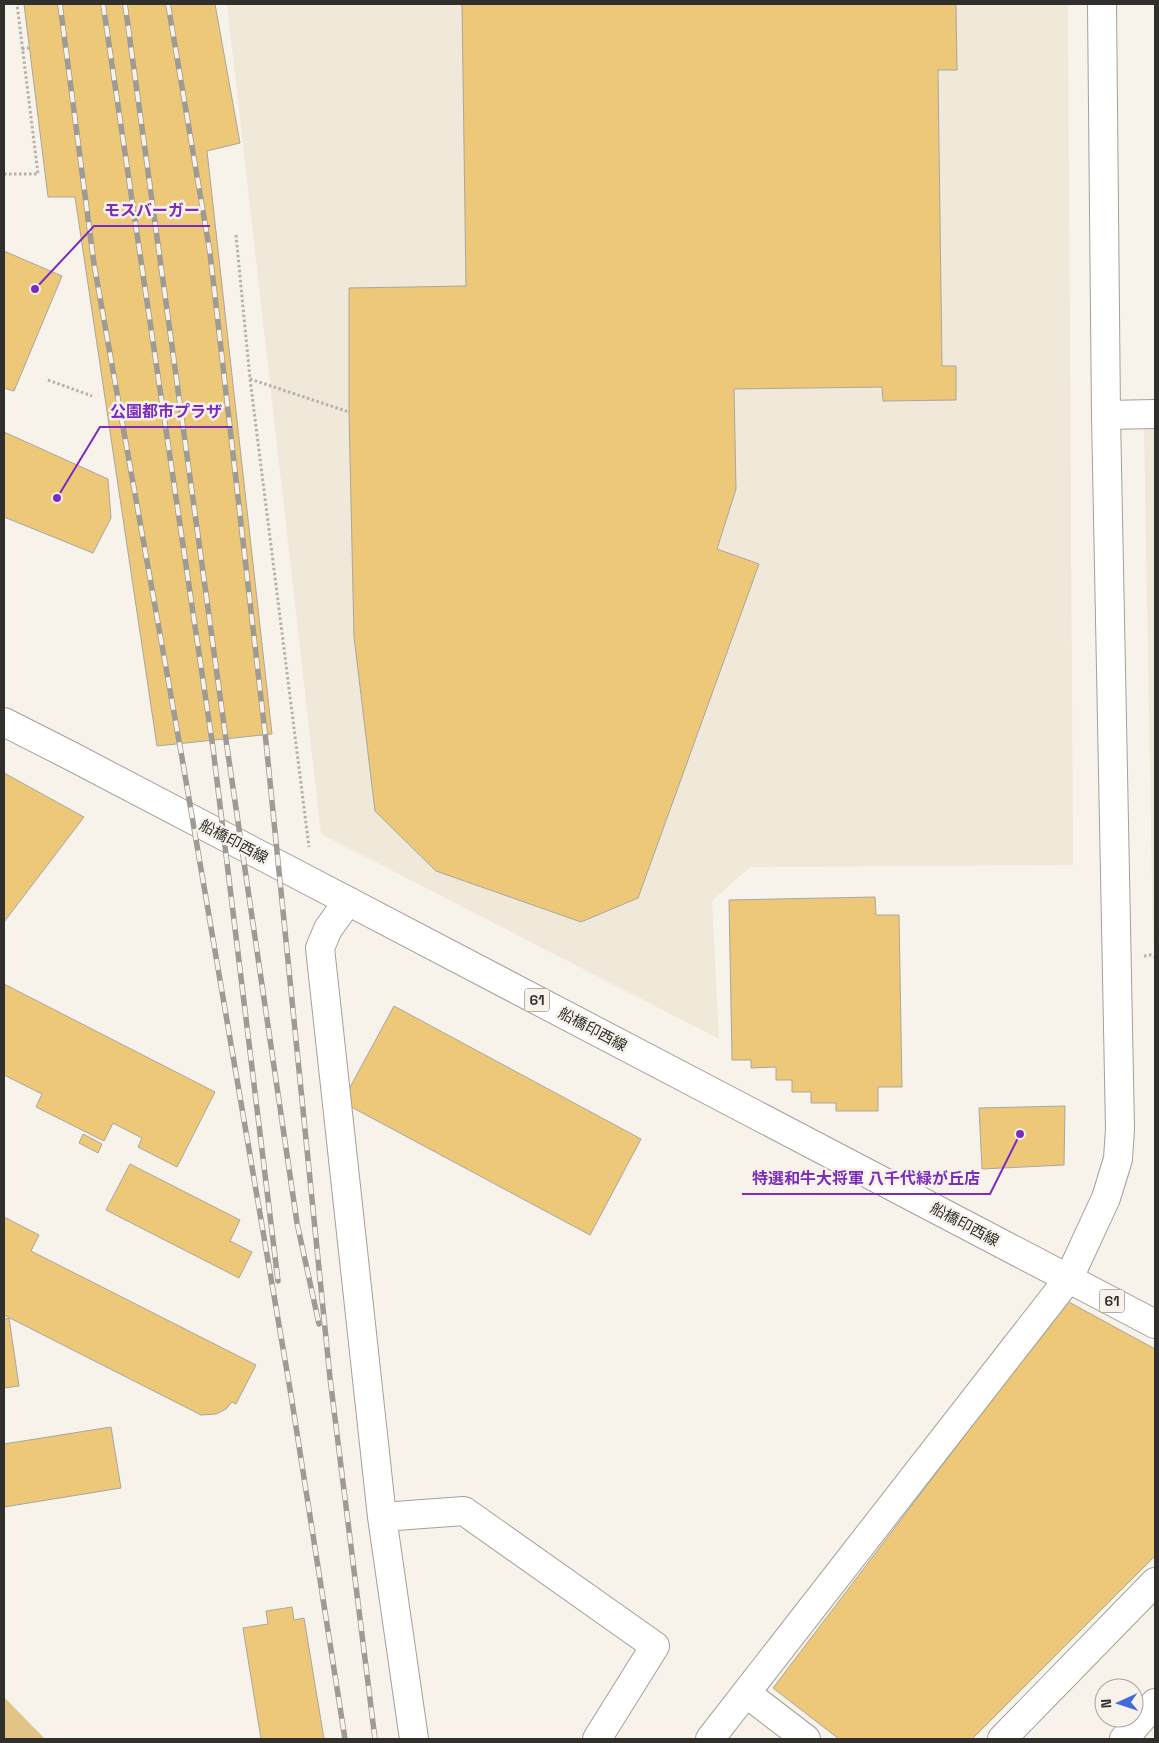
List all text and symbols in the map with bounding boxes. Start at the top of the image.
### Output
callout: モスバーガー [94,195,210,226]
text: モスバーガー [104,200,200,221]
callout: 公園都市プラザ [100,396,232,427]
text: 公園都市プラザ [110,401,222,422]
street label: 船橋印西線 [196,815,272,867]
road number: 61 [524,988,550,1012]
street label: 船橋印西線 [555,1003,631,1055]
callout: 特選和牛大将軍 八千代緑が丘店 [742,1163,990,1194]
text: 特選和牛大将軍 八千代緑が丘店 [752,1168,980,1189]
street label: 船橋印西線 [927,1198,1003,1250]
road number: 61 [1100,1290,1124,1312]
north arrow [1094,1678,1144,1728]
text: N [1097,1699,1115,1709]

